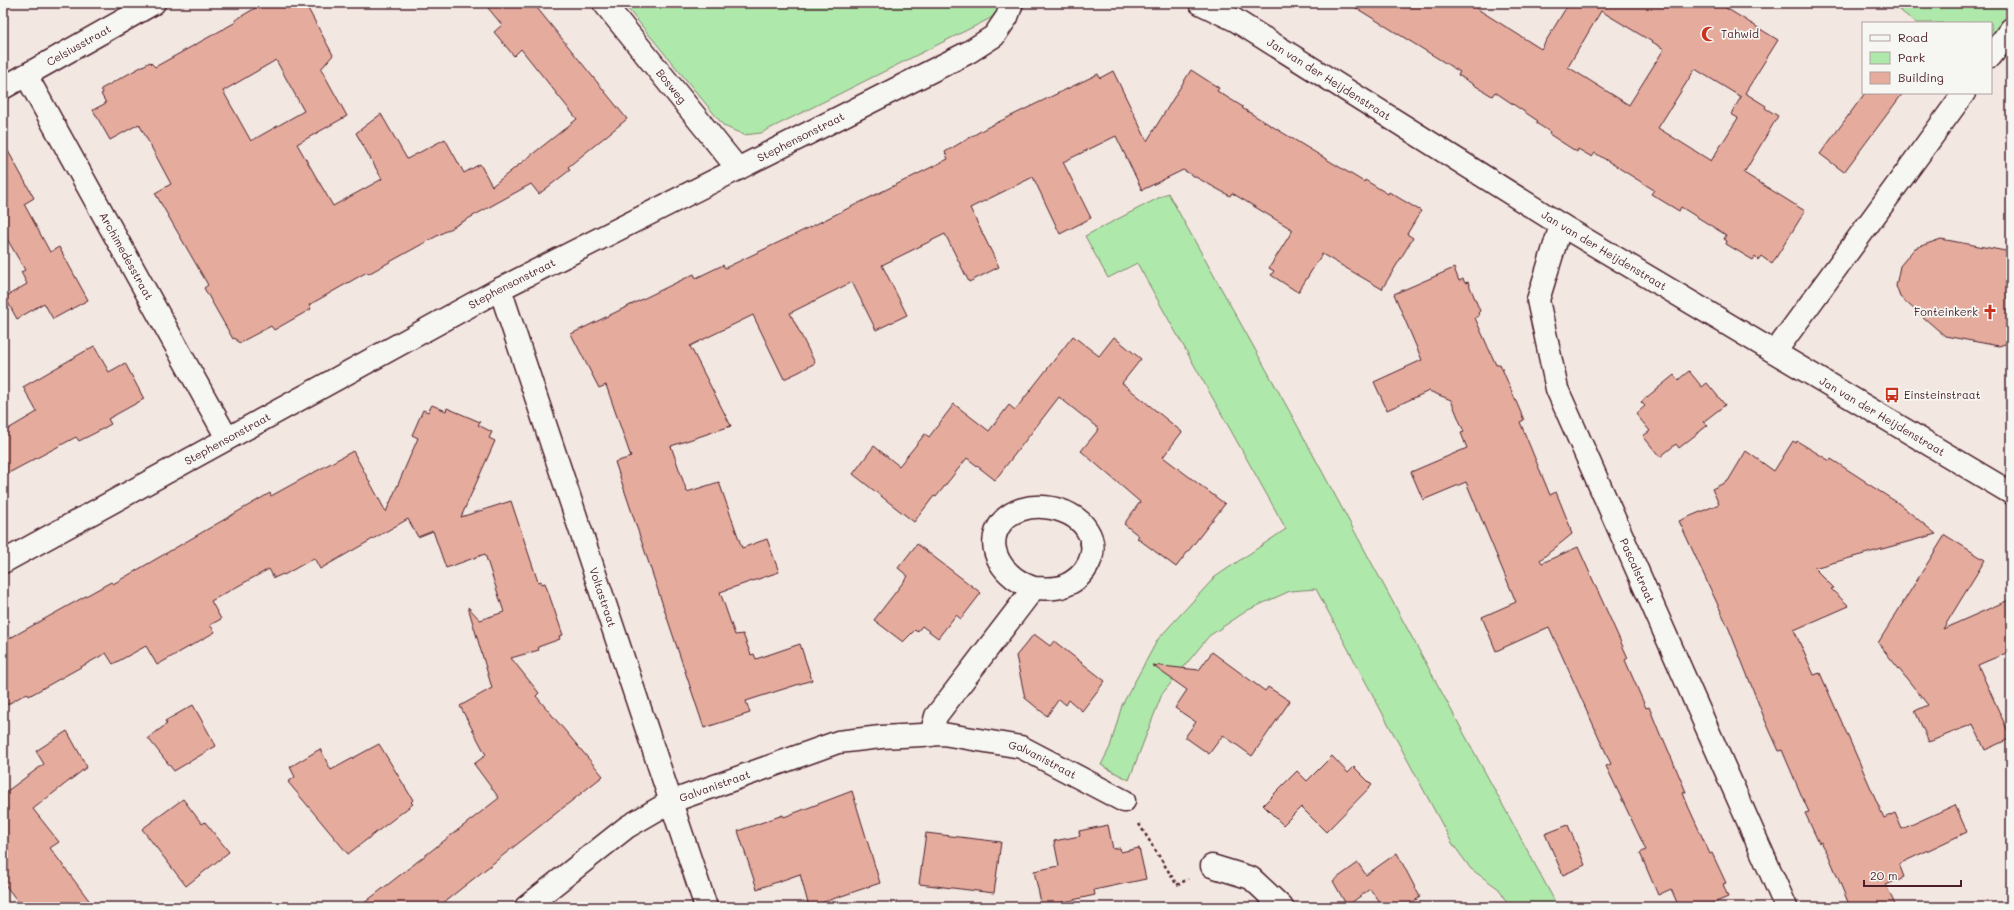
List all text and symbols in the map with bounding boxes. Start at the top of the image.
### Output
street label: Celsiusstraat [44,21,114,69]
legend [1862,22,1992,94]
mosque icon: Tahwid [1700,25,1718,43]
place label: Tahwid [1721,26,1759,41]
text: Road [1898,29,1928,45]
street label: Jan van der Heijdenstraat [1265,34,1394,123]
text: Park [1898,49,1925,65]
street label: Bosweg [653,65,690,106]
text: Building [1898,69,1944,85]
street label: Stephensonstraat [754,108,847,165]
street label: Jan van der Heijdenstraat [1539,207,1670,293]
street label: Archimedesstraat [96,209,157,303]
street label: Stephensonstraat [465,254,558,312]
church icon: Fonteinkerk [1981,303,1999,321]
place label: Fonteinkerk [1914,304,1978,319]
street label: Jan van der Heijdenstraat [1817,373,1948,459]
bus stop icon: Einsteinstraat [1883,386,1901,404]
place label: Einsteinstraat [1904,387,1981,402]
street label: Stephensonstraat [181,409,273,468]
street label: Pascalstraat [1617,536,1659,605]
street label: Voltastraat [586,565,620,629]
street label: Galvanistraat [1007,737,1080,782]
street label: Galvanistraat [677,766,752,805]
scale bar [1864,862,1961,888]
text: 20 m [1870,867,1898,883]

